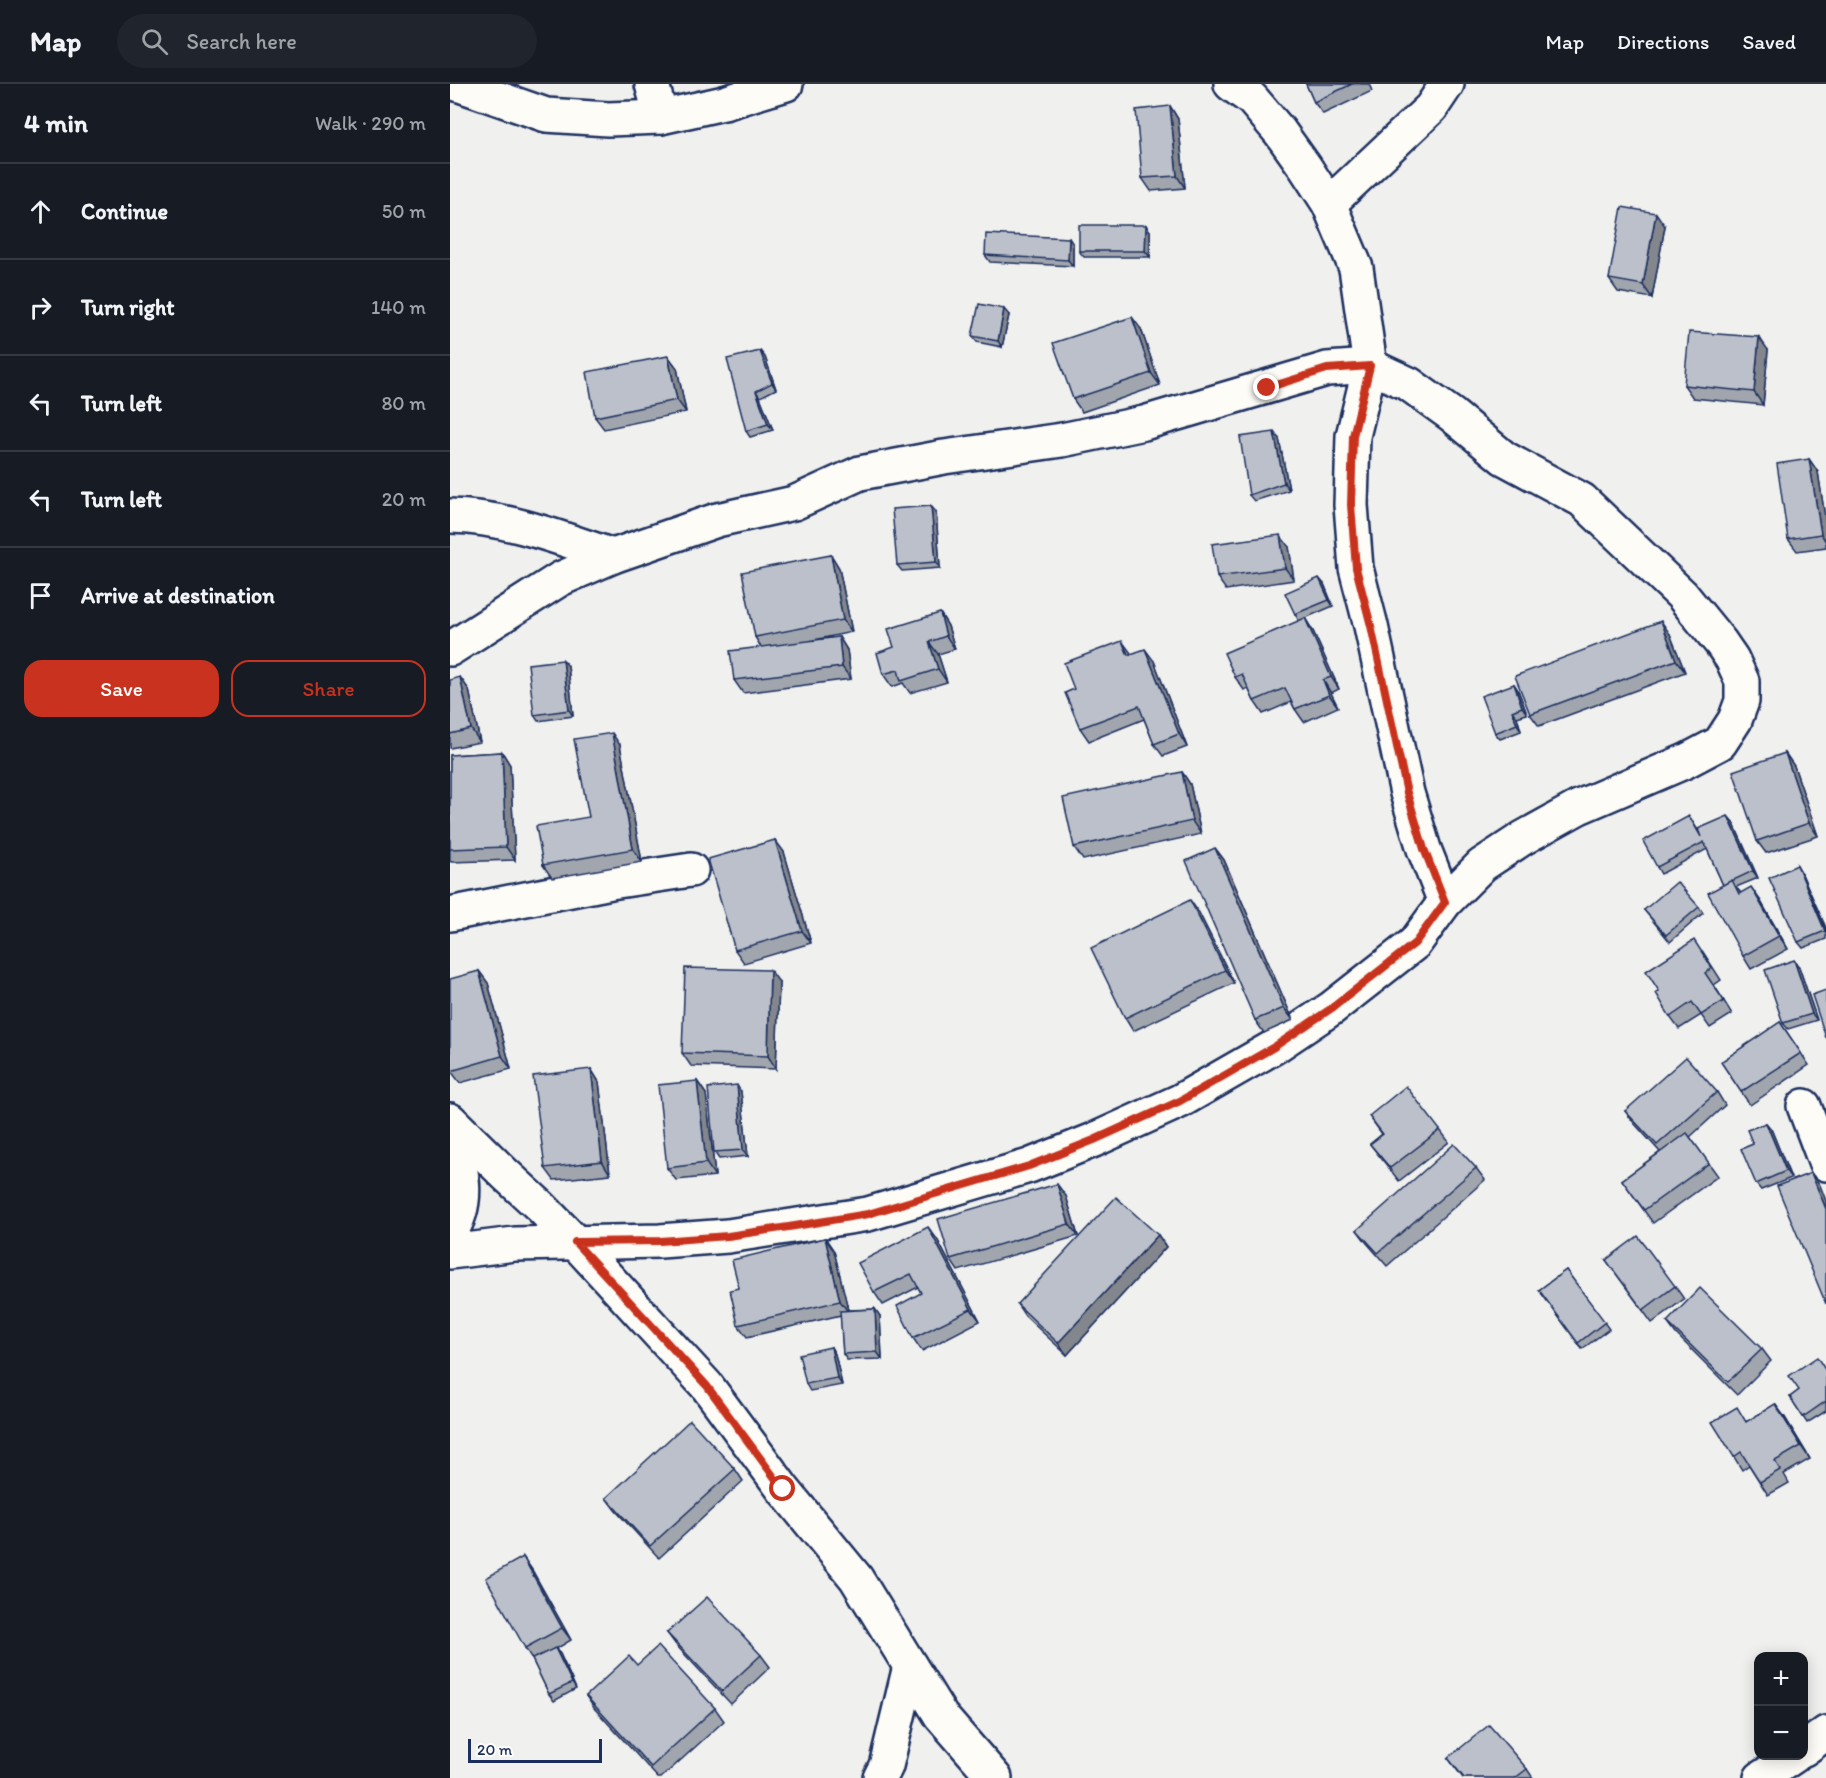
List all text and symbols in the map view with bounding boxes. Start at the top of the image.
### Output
search box [117,14,537,68]
text: Map [30,24,81,58]
icon: search [138,25,171,58]
text: Search here [186,28,297,55]
text: Map [1546,29,1584,54]
text: Directions [1617,29,1709,54]
text: Saved [1742,29,1796,54]
text: 4 min [24,107,88,139]
text: Walk · 290 m [315,111,426,135]
icon: ahead [24,195,57,228]
text: Continue [81,198,168,225]
text: 50 m [382,199,426,223]
icon: right [24,291,57,324]
text: Turn right [81,294,175,321]
text: 140 m [371,295,426,319]
route end [1253,374,1279,400]
icon: left [24,387,57,420]
text: Turn left [81,390,162,417]
text: 80 m [381,391,426,415]
icon: left [24,483,57,516]
text: Turn left [81,486,162,513]
text: 20 m [382,487,426,511]
icon: arrive [24,579,57,612]
text: Arrive at destination [81,582,275,609]
button: Save [24,660,219,717]
button: Share [231,660,426,717]
route start [769,1475,795,1501]
map controls [1754,1652,1808,1760]
button: + [1754,1652,1808,1706]
button: − [1754,1706,1808,1760]
scale bar [468,1736,602,1764]
text: 20 m [477,1740,512,1759]

